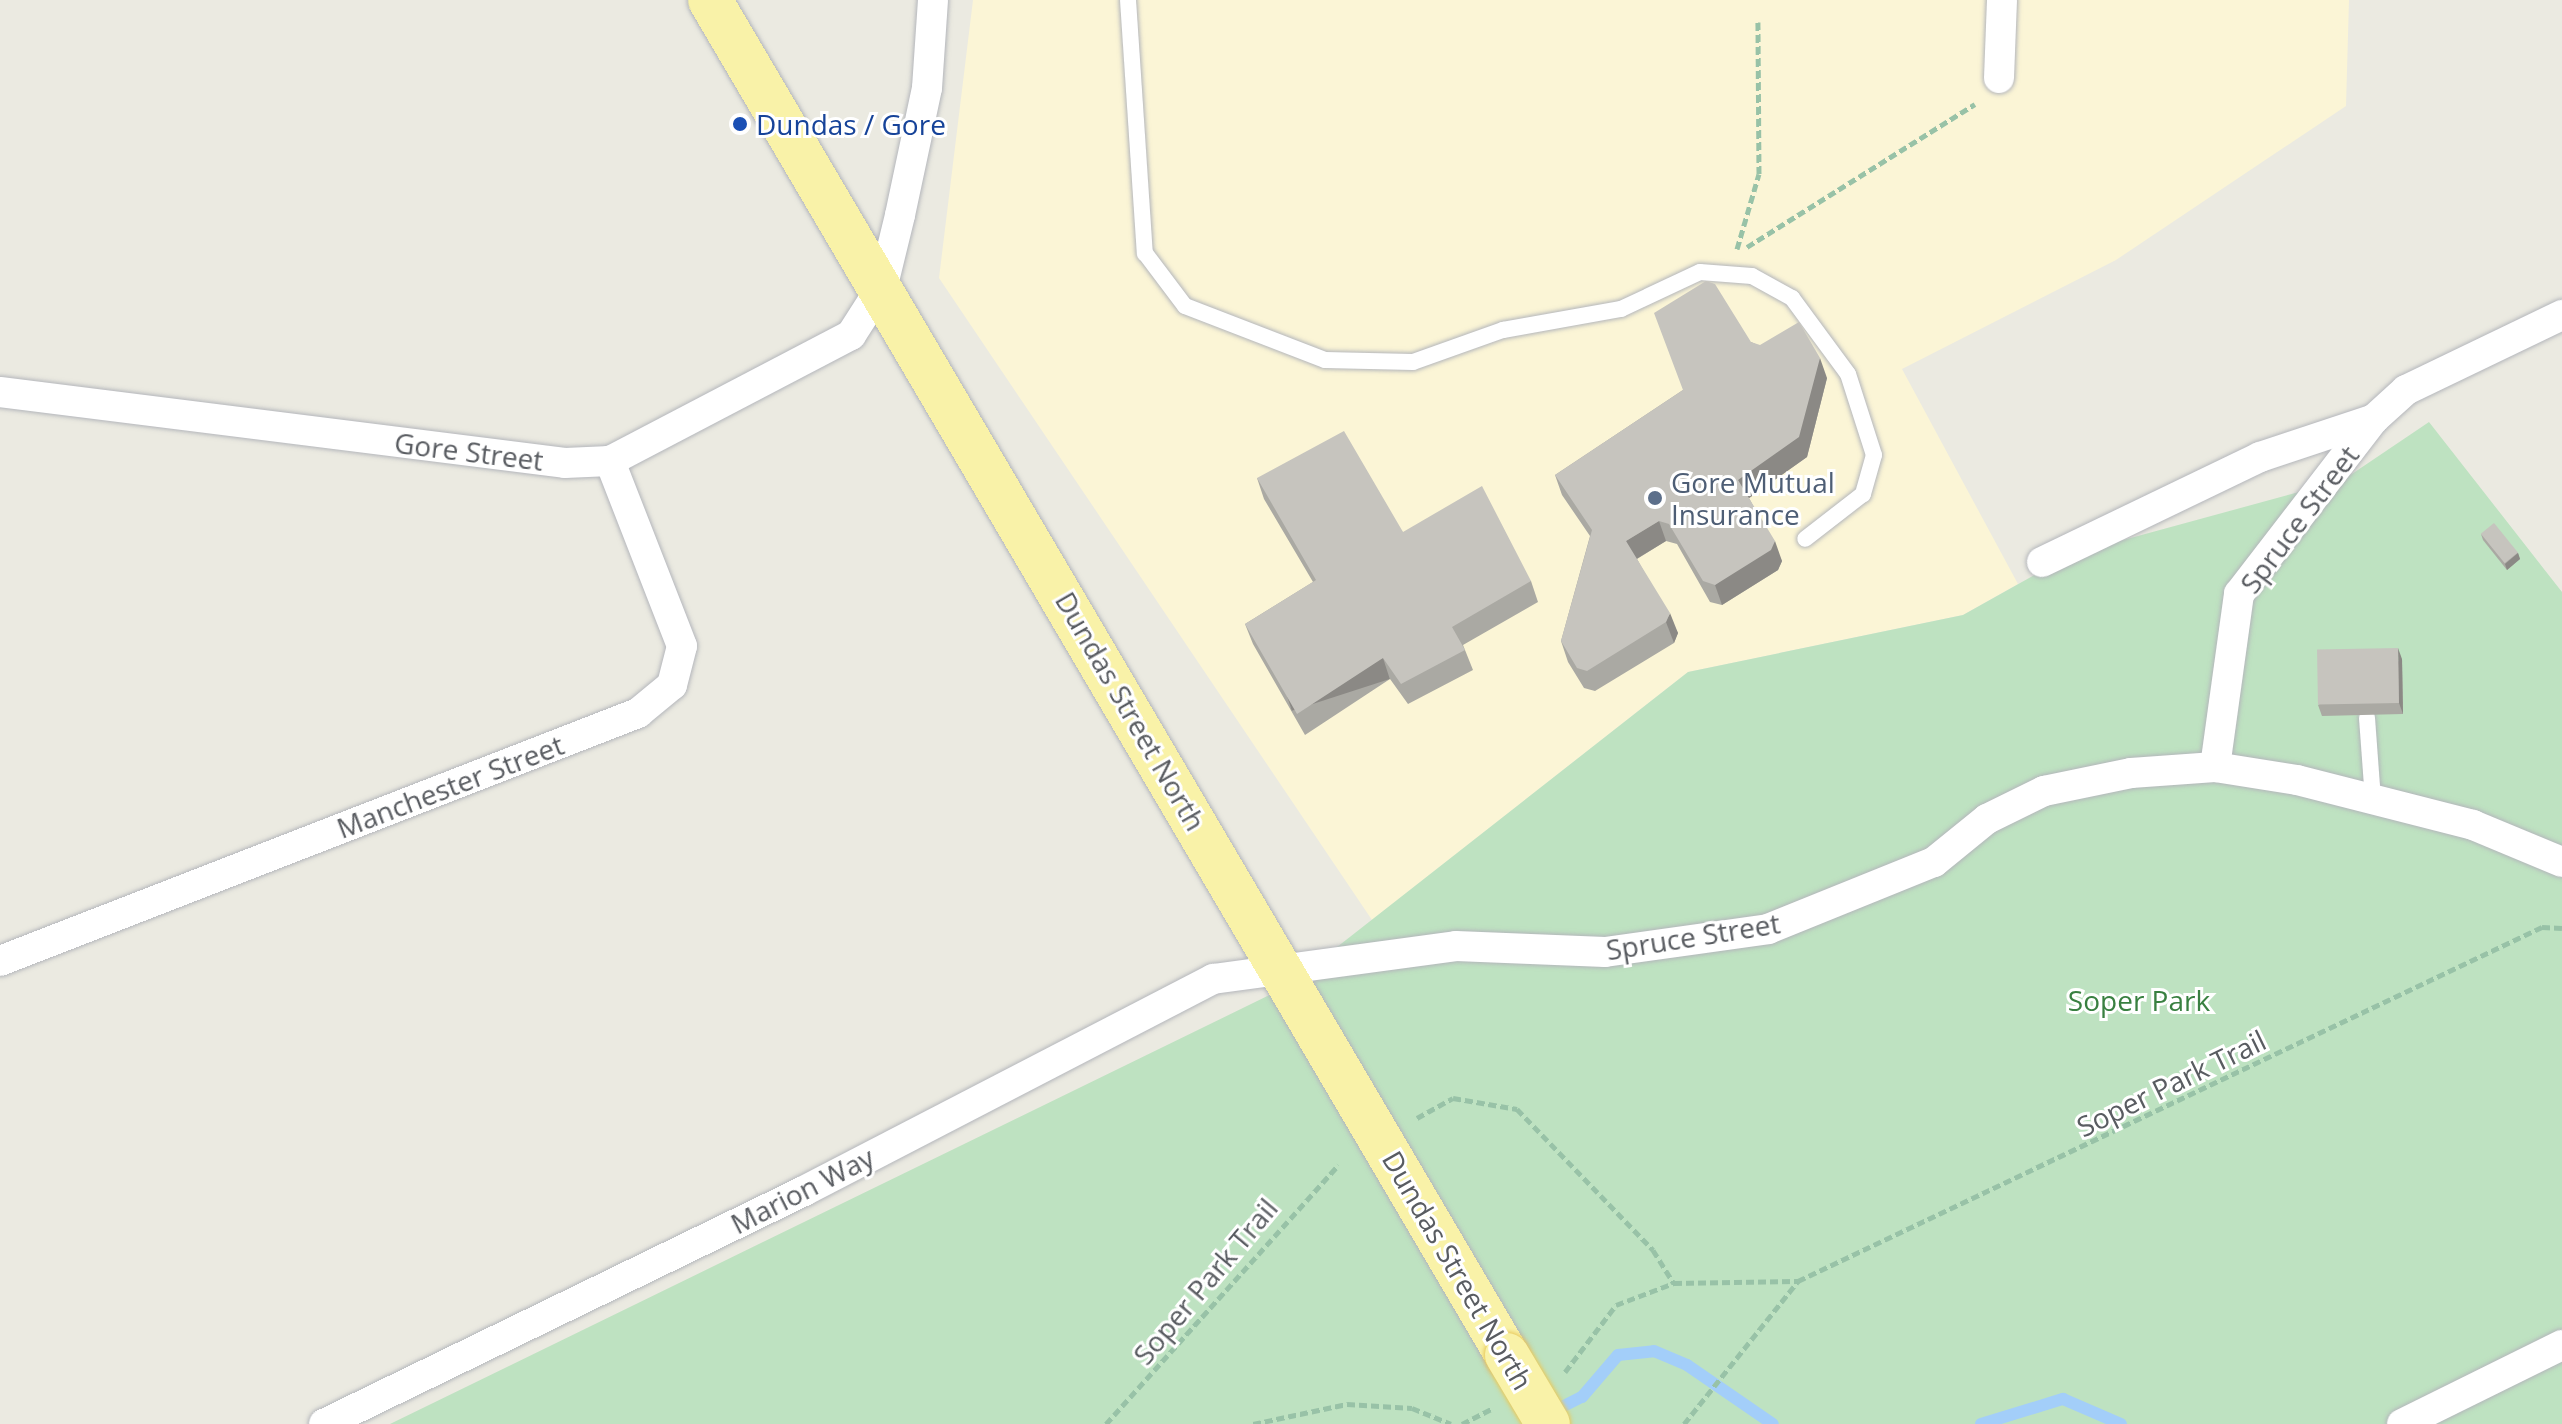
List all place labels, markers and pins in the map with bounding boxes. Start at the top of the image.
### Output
place label: Dundas / Gore [756,107,946,141]
marker: Dundas / Gore [731,115,749,133]
place label: Gore Mutual Insurance [1671,465,1835,531]
marker: Gore Mutual Insurance [1646,489,1664,507]

